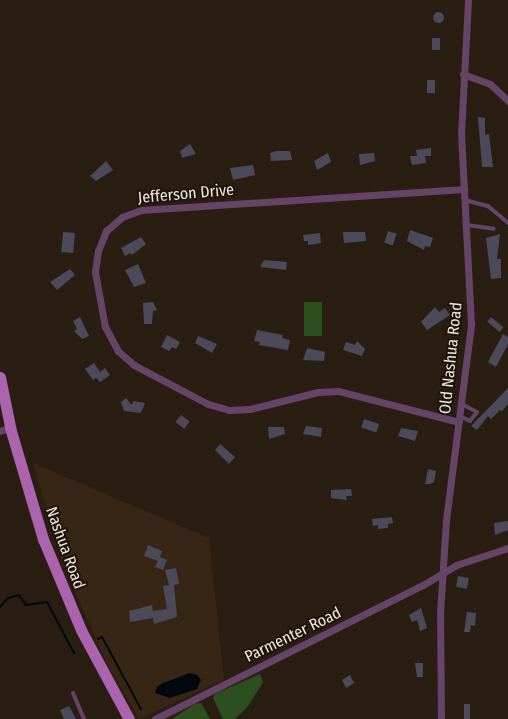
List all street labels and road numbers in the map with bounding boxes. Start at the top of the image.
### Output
street label: Jefferson Drive [137,180,235,208]
street label: Old Nashua Road [436,301,466,415]
street label: Nashua Road [41,504,89,592]
street label: Parmenter Road [242,603,344,667]

